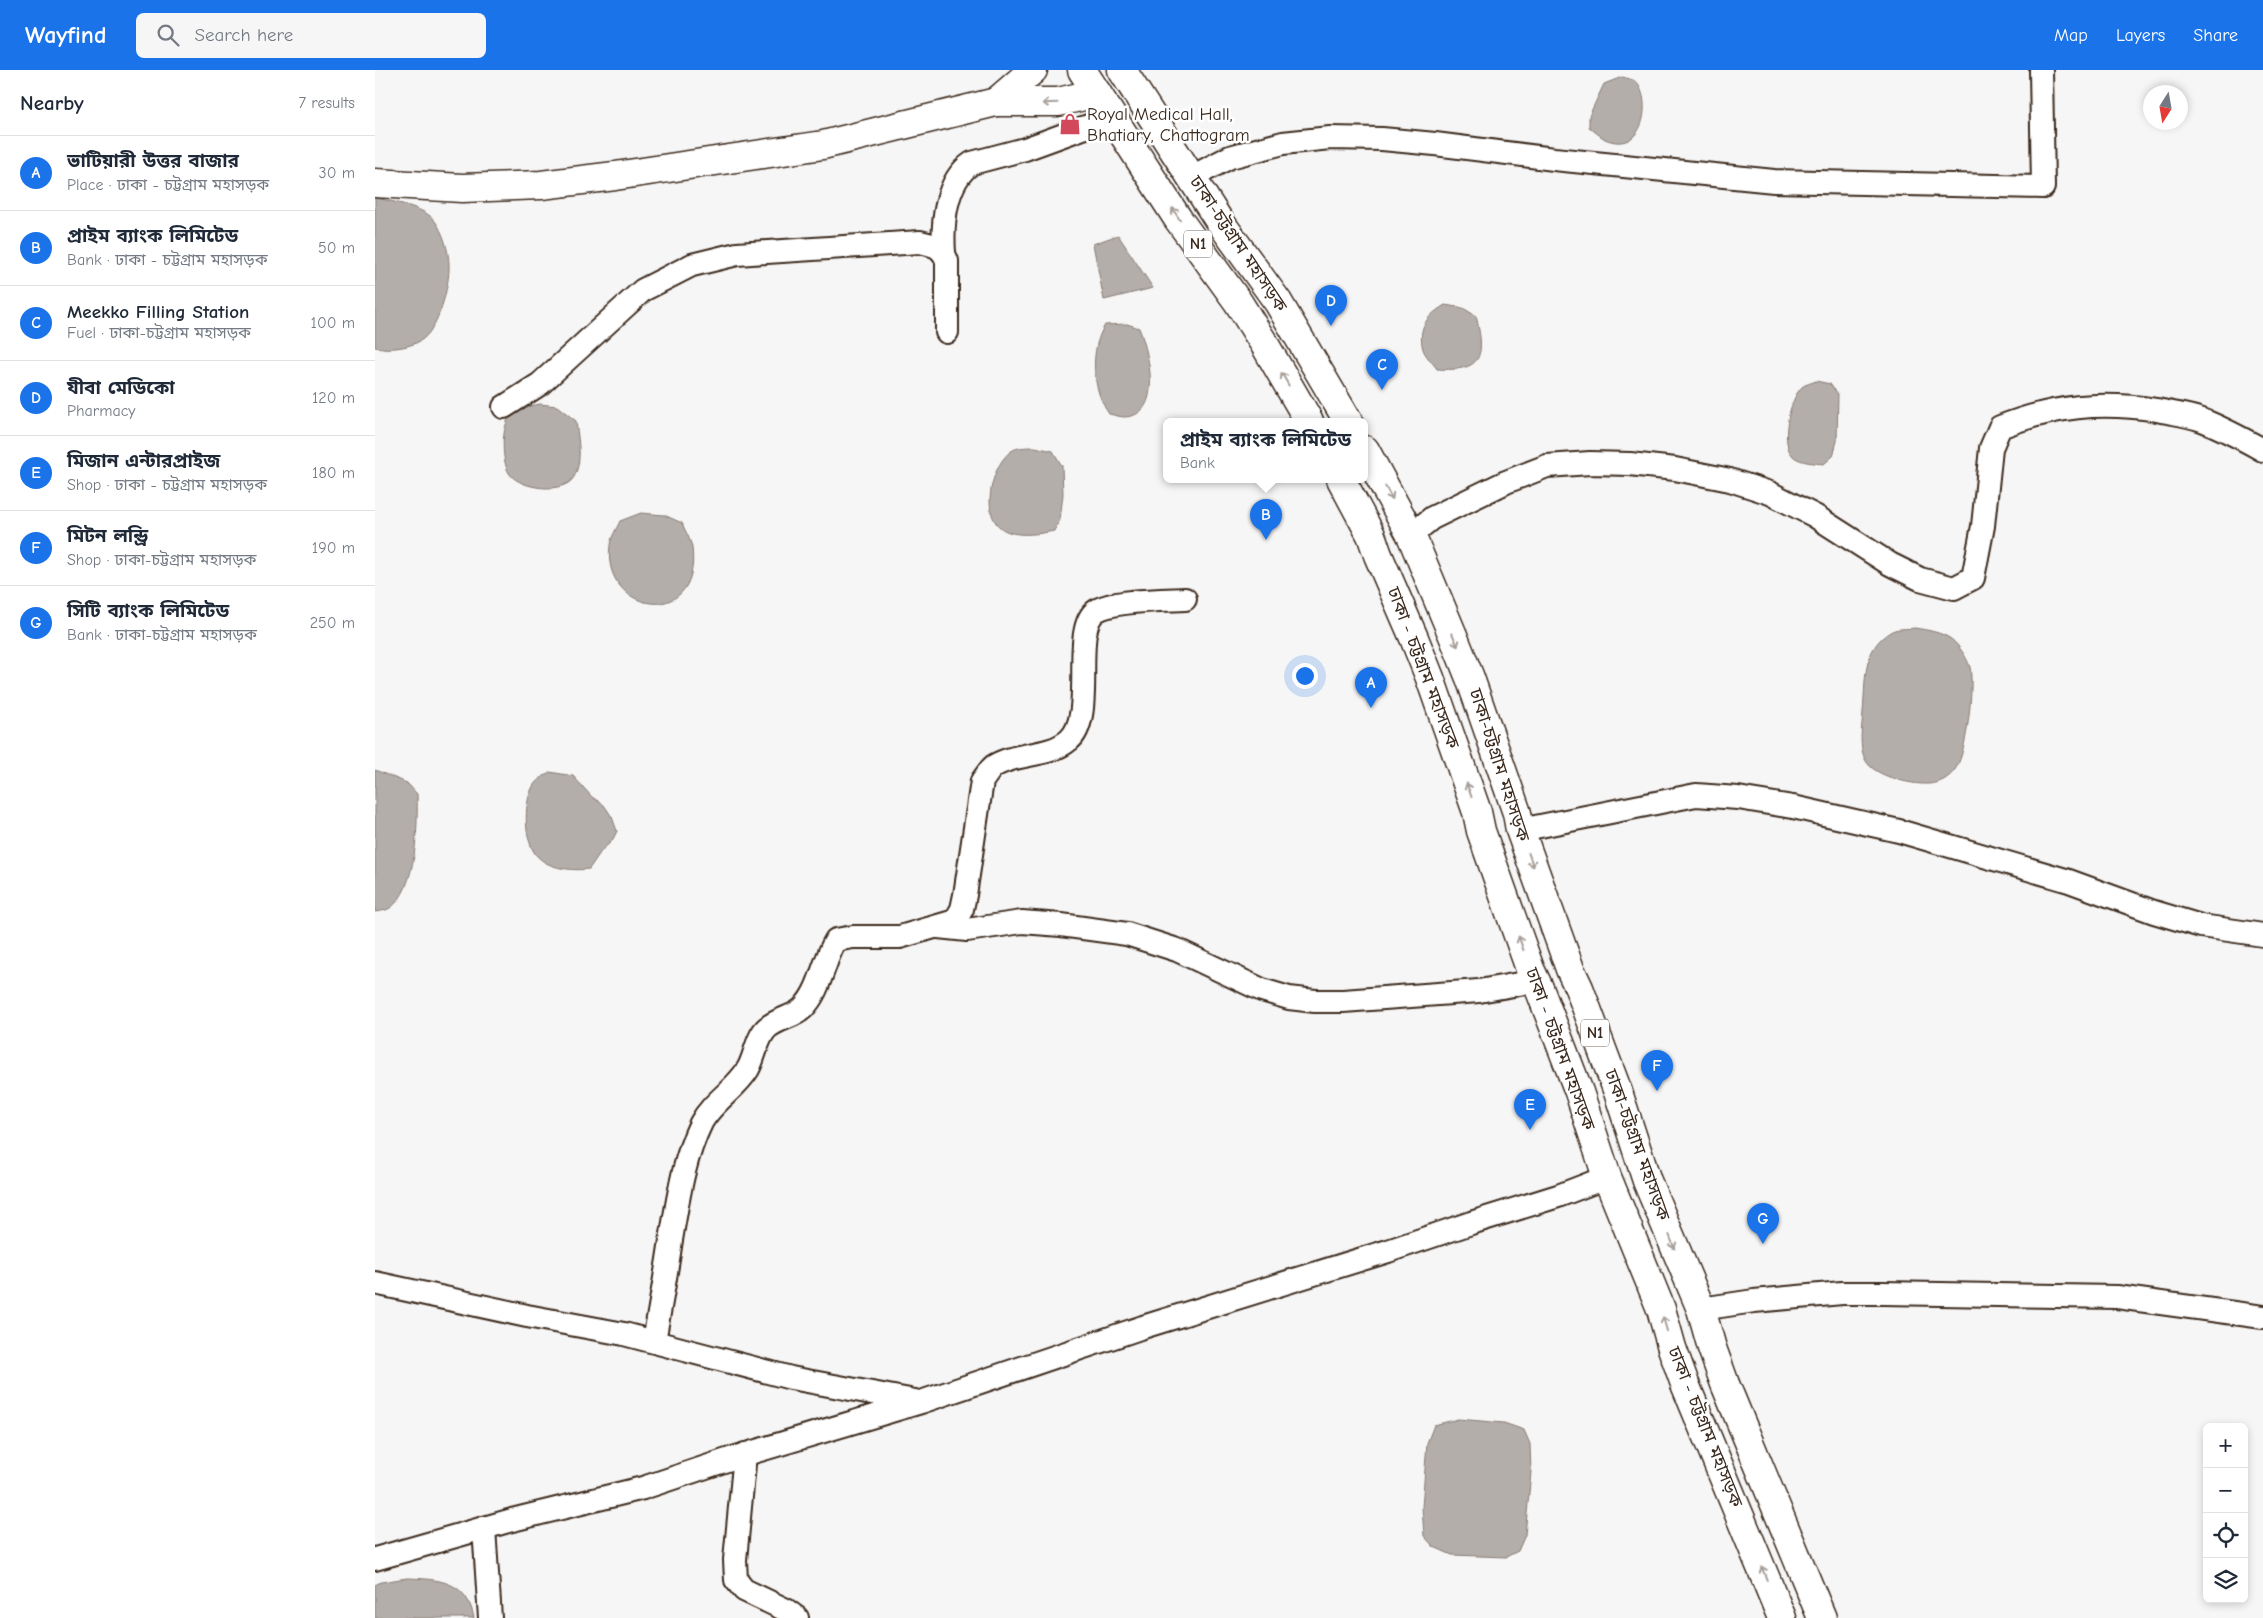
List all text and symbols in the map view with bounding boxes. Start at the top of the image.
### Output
search box [136,13,486,58]
text: Wayfind [25,21,106,49]
icon: search [154,21,182,49]
text: Search here [194,24,293,46]
text: Map [2054,25,2088,46]
text: Layers [2116,25,2165,46]
text: Share [2193,25,2238,46]
north arrow [2143,85,2188,130]
text: Nearby [20,91,84,115]
text: 7 results [298,94,355,112]
one-way arrow [1042,98,1058,107]
place label: Royal Medical Hall, Bhatiary, Chattogram [1087,104,1250,146]
shop icon: Royal Medical Hall, Bhatiary, Chattogram [1057,111,1083,137]
text: ভাটিয়ারী উত্তর বাজার [67,150,239,172]
text: A [32,164,40,182]
text: 30 m [319,164,355,182]
street label: ঢাকা-চট্টগ্রাম মহাসড়ক [1184,171,1292,316]
text: Place · ঢাকা - চট্টগ্রাম মহাসড়ক [67,176,269,194]
one-way arrow [1170,208,1180,222]
text: প্রাইম ব্যাংক লিমিটেড [67,225,238,247]
road number: N1 [1184,230,1212,258]
text: B [31,239,41,257]
text: 50 m [318,239,355,257]
text: Bank · ঢাকা - চট্টগ্রাম মহাসড়ক [67,251,268,269]
pin: D [1315,285,1347,326]
text: Meekko Filling Station [67,301,249,323]
text: C [31,314,41,332]
text: 100 m [311,314,355,332]
text: Fuel · ঢাকা-চট্টগ্রাম মহাসড়ক [67,324,251,342]
pin: C [1366,349,1398,390]
one-way arrow [1279,372,1289,386]
text: যীবা মেডিকো [67,377,175,399]
text: D [31,389,41,407]
text: 120 m [312,389,355,407]
text: Pharmacy [67,402,136,420]
popup [1163,418,1368,483]
text: প্রাইম ব্যাংক লিমিটেড [1180,429,1351,451]
text: মিজান এন্টারপ্রাইজ [67,450,221,472]
text: Bank [1180,454,1215,472]
text: E [31,464,41,482]
text: 180 m [312,464,355,482]
text: Shop · ঢাকা - চট্টগ্রাম মহাসড়ক [67,476,267,494]
one-way arrow [1384,485,1394,499]
pin: B [1250,499,1282,540]
text: মিটন লন্ড্রি [67,525,148,547]
text: F [31,539,41,557]
text: 190 m [312,539,355,557]
text: Shop · ঢাকা-চট্টগ্রাম মহাসড়ক [67,551,256,569]
street label: ঢাকা - চট্টগ্রাম মহাসড়ক [1382,583,1464,752]
text: সিটি ব্যাংক লিমিটেড [67,600,229,622]
text: G [30,614,42,632]
text: 250 m [310,614,355,632]
text: Bank · ঢাকা-চট্টগ্রাম মহাসড়ক [67,626,257,644]
one-way arrow [1452,633,1461,648]
your location [1292,663,1318,689]
pin: A [1355,667,1387,708]
street label: ঢাকা-চট্টগ্রাম মহাসড়ক [1464,685,1534,844]
one-way arrow [1464,783,1473,798]
one-way arrow [1527,852,1536,867]
one-way arrow [1516,936,1526,952]
street label: ঢাকা - চট্টগ্রাম মহাসড়ক [1520,964,1599,1134]
road number: N1 [1581,1020,1609,1046]
pin: F [1641,1050,1673,1091]
street label: ঢাকা-চট্টগ্রাম মহাসড়ক [1600,1066,1674,1224]
pin: E [1514,1089,1546,1130]
pin: G [1747,1203,1779,1244]
one-way arrow [1668,1234,1678,1249]
one-way arrow [1659,1317,1669,1333]
street label: ঢাকা - চট্টগ্রাম মহাসড়ক [1663,1343,1747,1511]
map controls [2203,1423,2248,1603]
button: + [2203,1423,2248,1468]
button: − [2203,1468,2248,1513]
button: locate [2203,1513,2248,1558]
button: layers [2203,1558,2248,1603]
one-way arrow [1759,1566,1768,1581]

